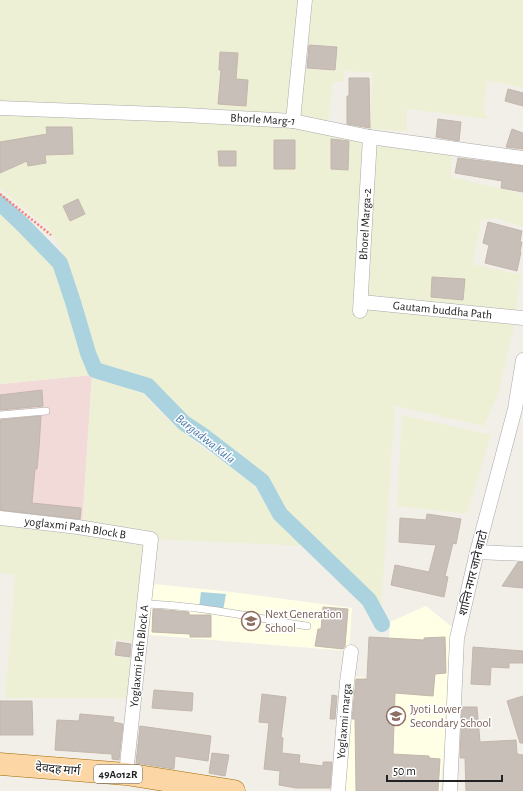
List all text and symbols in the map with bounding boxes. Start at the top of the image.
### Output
street label: Bhorle Marg-1 [230,112,296,127]
street label: Bhorel Marga-2 [357,187,373,260]
street label: Gautam buddha Path [392,299,493,321]
water label: Bargadwa Kula [173,412,237,467]
street label: yoglaxmi Path Block B [23,515,127,541]
street label: शान्ति नगर जाने बाटो [455,528,490,617]
street label: Yoglaxmi Path Block A [128,604,150,708]
place label: Next Generation School [265,608,342,634]
school or university icon: Next Generation School [240,610,262,632]
street label: Yoglaxmi marga [335,683,353,759]
place label: Jyoti Lower Secondary School [410,703,491,730]
school or university icon: Jyoti Lower Secondary School [385,705,407,727]
scale bar [387,757,502,783]
street label: देवदह मार्ग [35,759,82,777]
road number: 49A012R [94,765,142,783]
text: 50 m [393,765,416,777]

